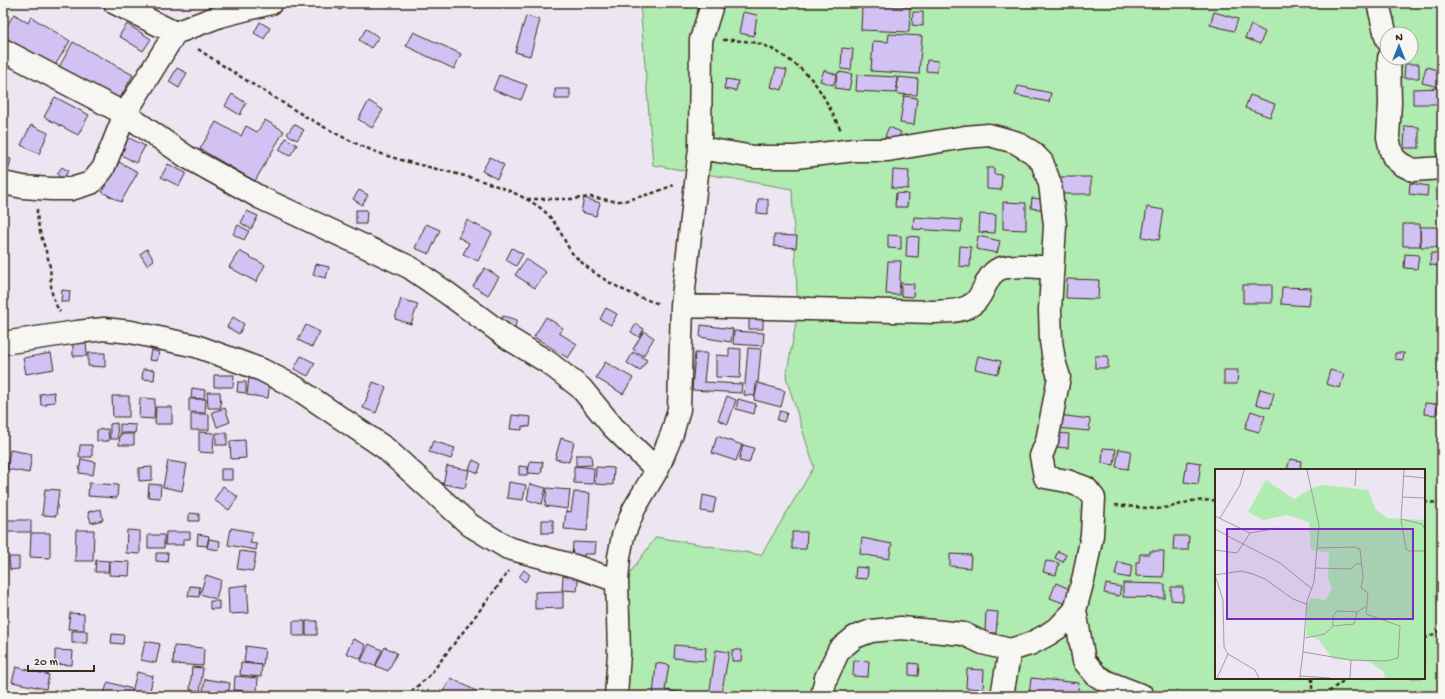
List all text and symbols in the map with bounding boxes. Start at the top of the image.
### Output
north arrow [1379,26,1419,66]
text: N [1395,32,1403,44]
inset map [1215,469,1425,679]
scale bar [28,647,94,673]
text: 20 m [34,656,59,670]

